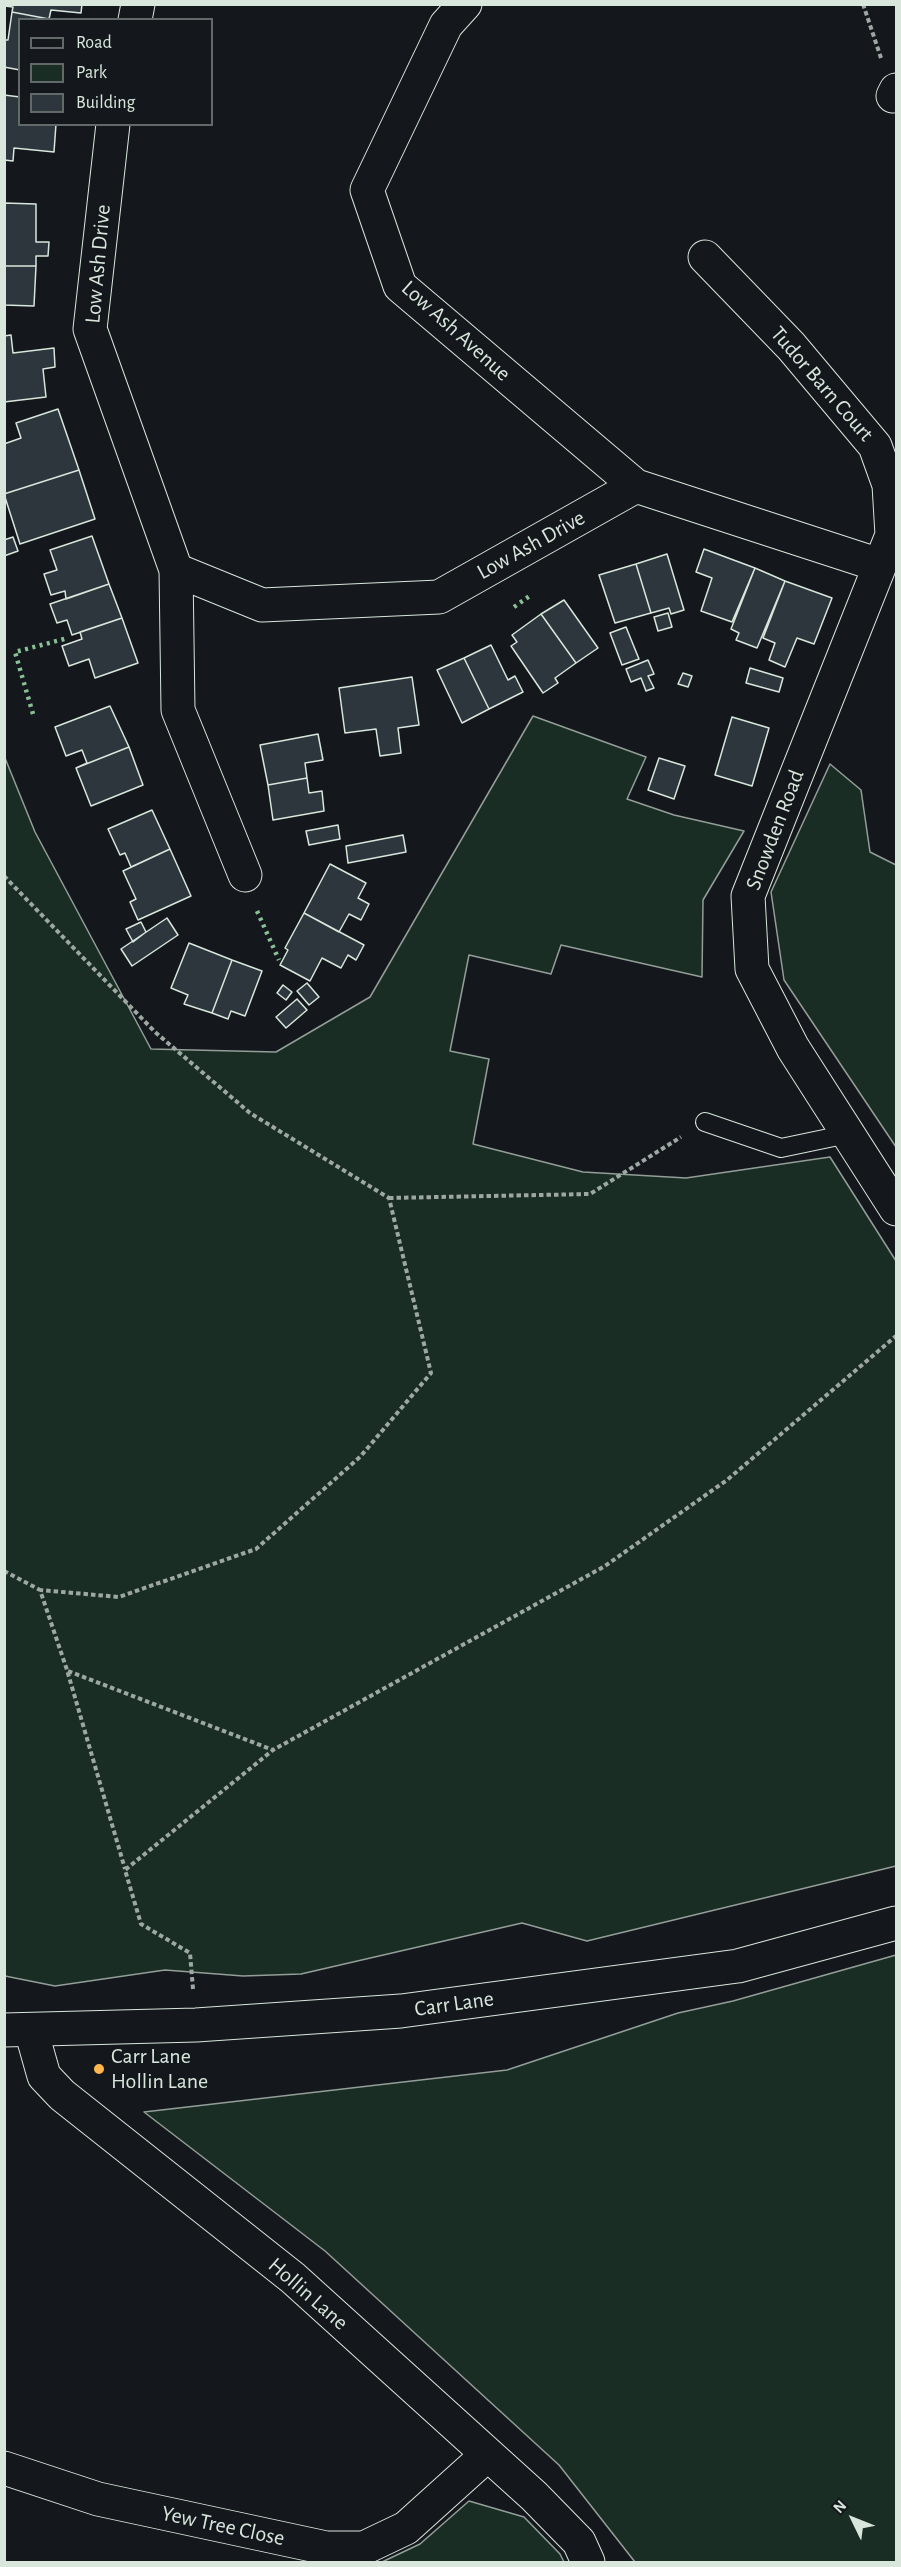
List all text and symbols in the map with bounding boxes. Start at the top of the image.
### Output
legend [18,18,213,126]
text: Road [76,34,112,52]
text: Park [76,64,107,82]
text: Building [76,94,135,112]
street label: Low Ash Drive [80,203,116,325]
street label: Low Ash Avenue [396,275,516,387]
street label: Tudor Barn Court [765,321,879,447]
street label: Low Ash Drive [472,504,590,586]
street label: Snowden Road [740,766,810,894]
street label: Carr Lane [413,1985,495,2023]
place label: Carr Lane Hollin Lane [111,2043,208,2094]
marker: Carr Lane Hollin Lane [92,2062,106,2076]
street label: Hollin Lane [263,2252,353,2336]
north arrow [823,2489,883,2549]
text: N [830,2497,849,2516]
street label: Yew Tree Close [159,2500,287,2552]

